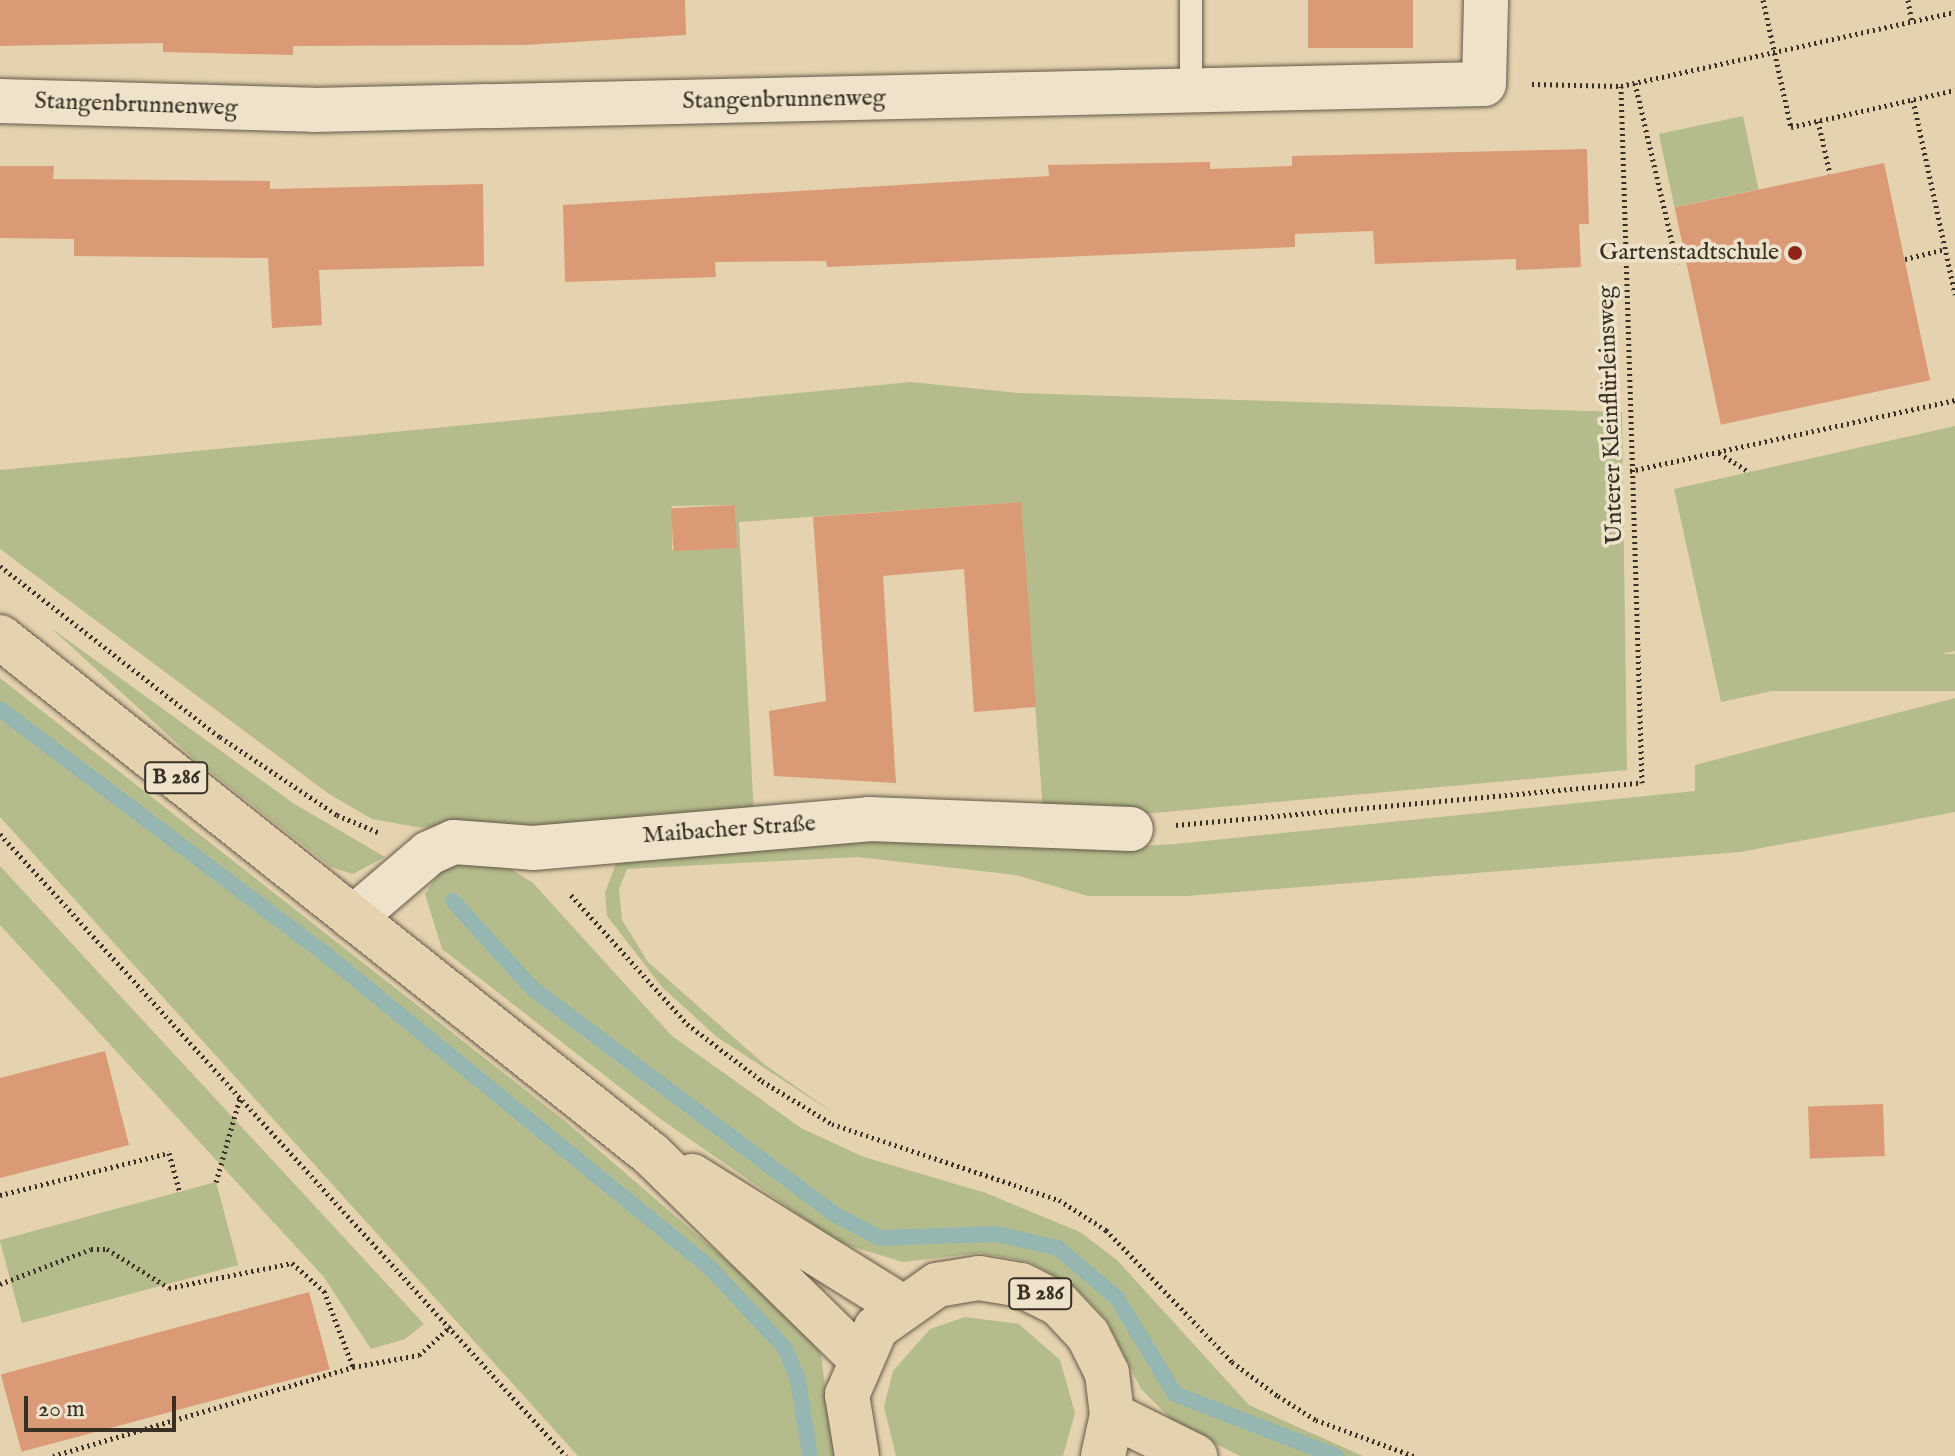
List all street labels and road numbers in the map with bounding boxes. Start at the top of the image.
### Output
street label: Stangenbrunnenweg [682,84,886,116]
street label: Stangenbrunnenweg [34,87,238,123]
street label: Unterer Kleinflürleinsweg [1592,285,1630,545]
road number: B 286 [144,760,208,796]
street label: Maibacher Straße [641,810,817,850]
road number: B 286 [1008,1276,1072,1312]

